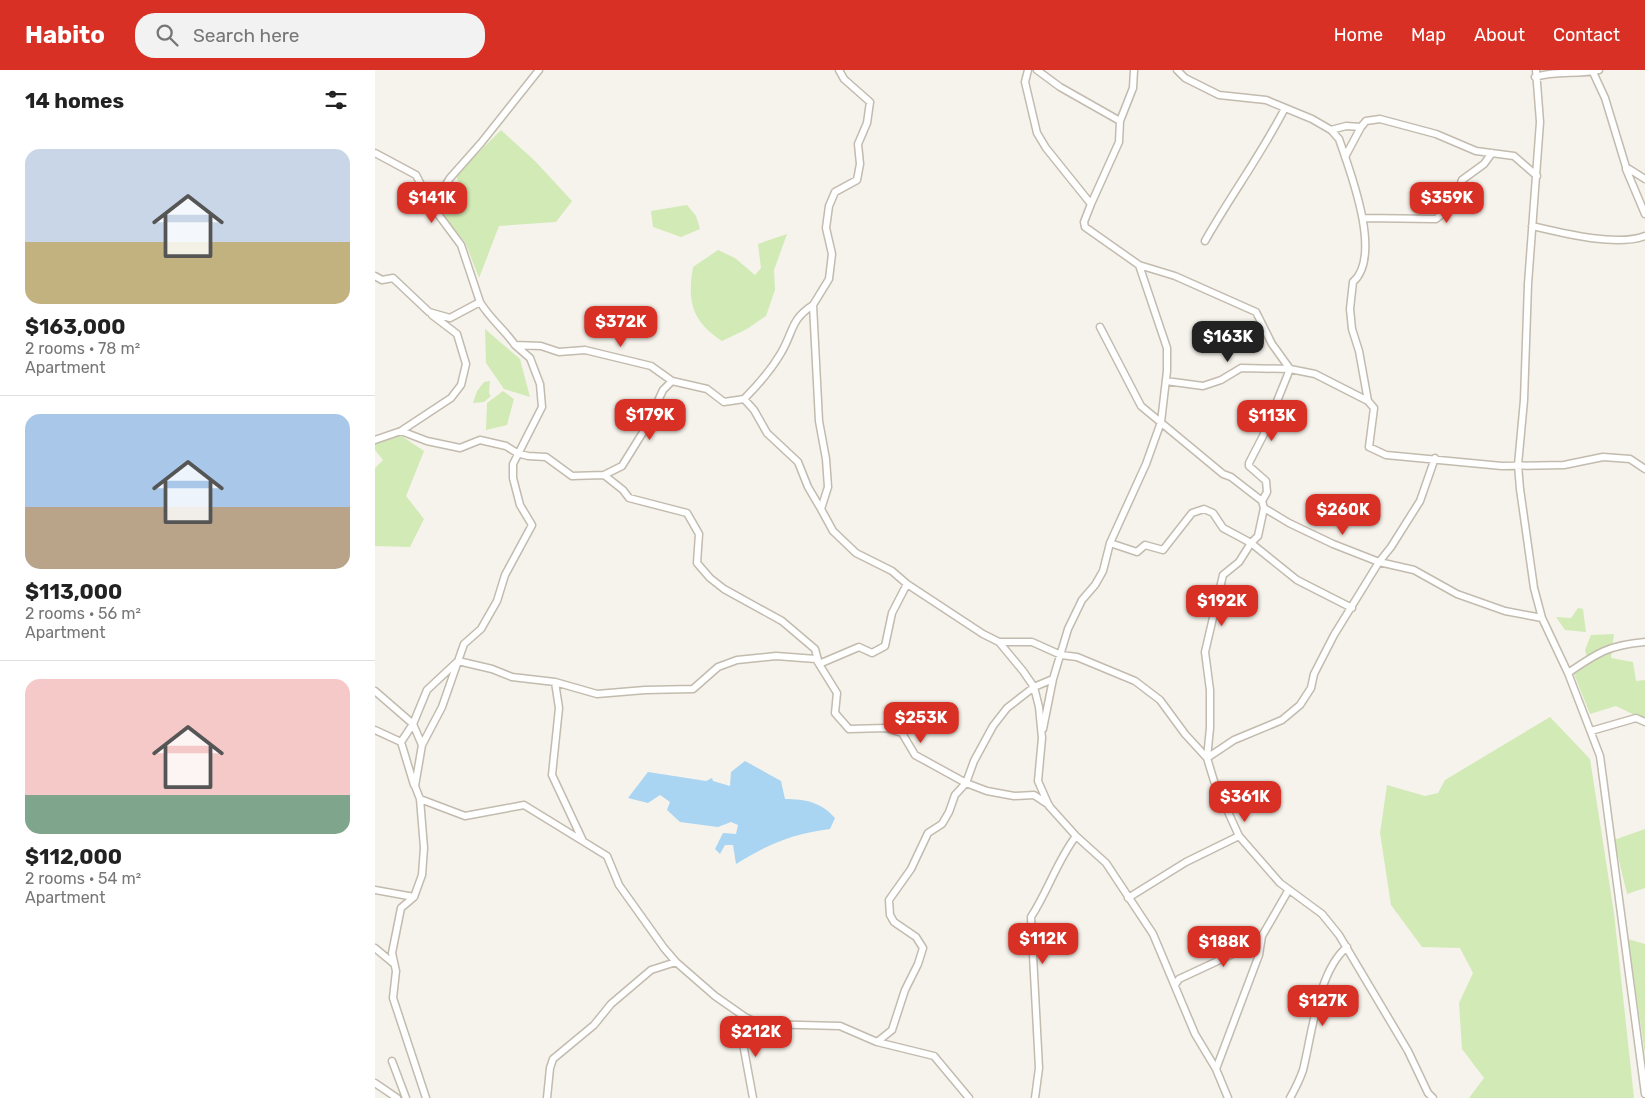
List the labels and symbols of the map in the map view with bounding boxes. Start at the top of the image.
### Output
pin: $141K [397,182,467,224]
pin: $359K [1412,182,1482,224]
pin: $372K [586,306,656,348]
pin: $163K [1193,320,1263,363]
pin: $179K [615,398,685,441]
pin: $113K [1237,400,1307,442]
pin: $260K [1308,494,1378,536]
pin: $192K [1187,584,1257,627]
pin: $253K [886,702,956,744]
pin: $361K [1210,780,1280,823]
pin: $112K [1008,922,1078,965]
pin: $188K [1189,926,1259,968]
pin: $127K [1288,984,1358,1027]
pin: $212K [721,1016,791,1058]

